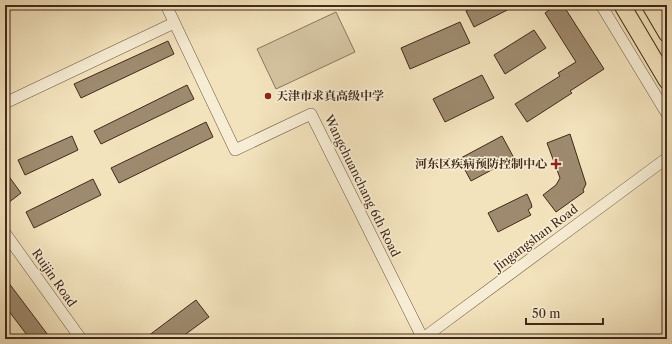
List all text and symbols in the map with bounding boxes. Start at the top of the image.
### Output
place label: 天津市求真高级中学 [276,88,384,103]
marker: 天津市求真高级中学 [263,91,273,101]
street label: Wangchuanchang 6th Road [321,111,404,260]
place label: 河东区疾病预防控制中心 [415,156,547,171]
marker: 河东区疾病预防控制中心 [550,158,562,170]
street label: Jingangshan Road [489,201,581,275]
street label: Ruijin Road [29,246,80,310]
scale bar [526,300,603,326]
text: 50 m [532,306,561,321]

